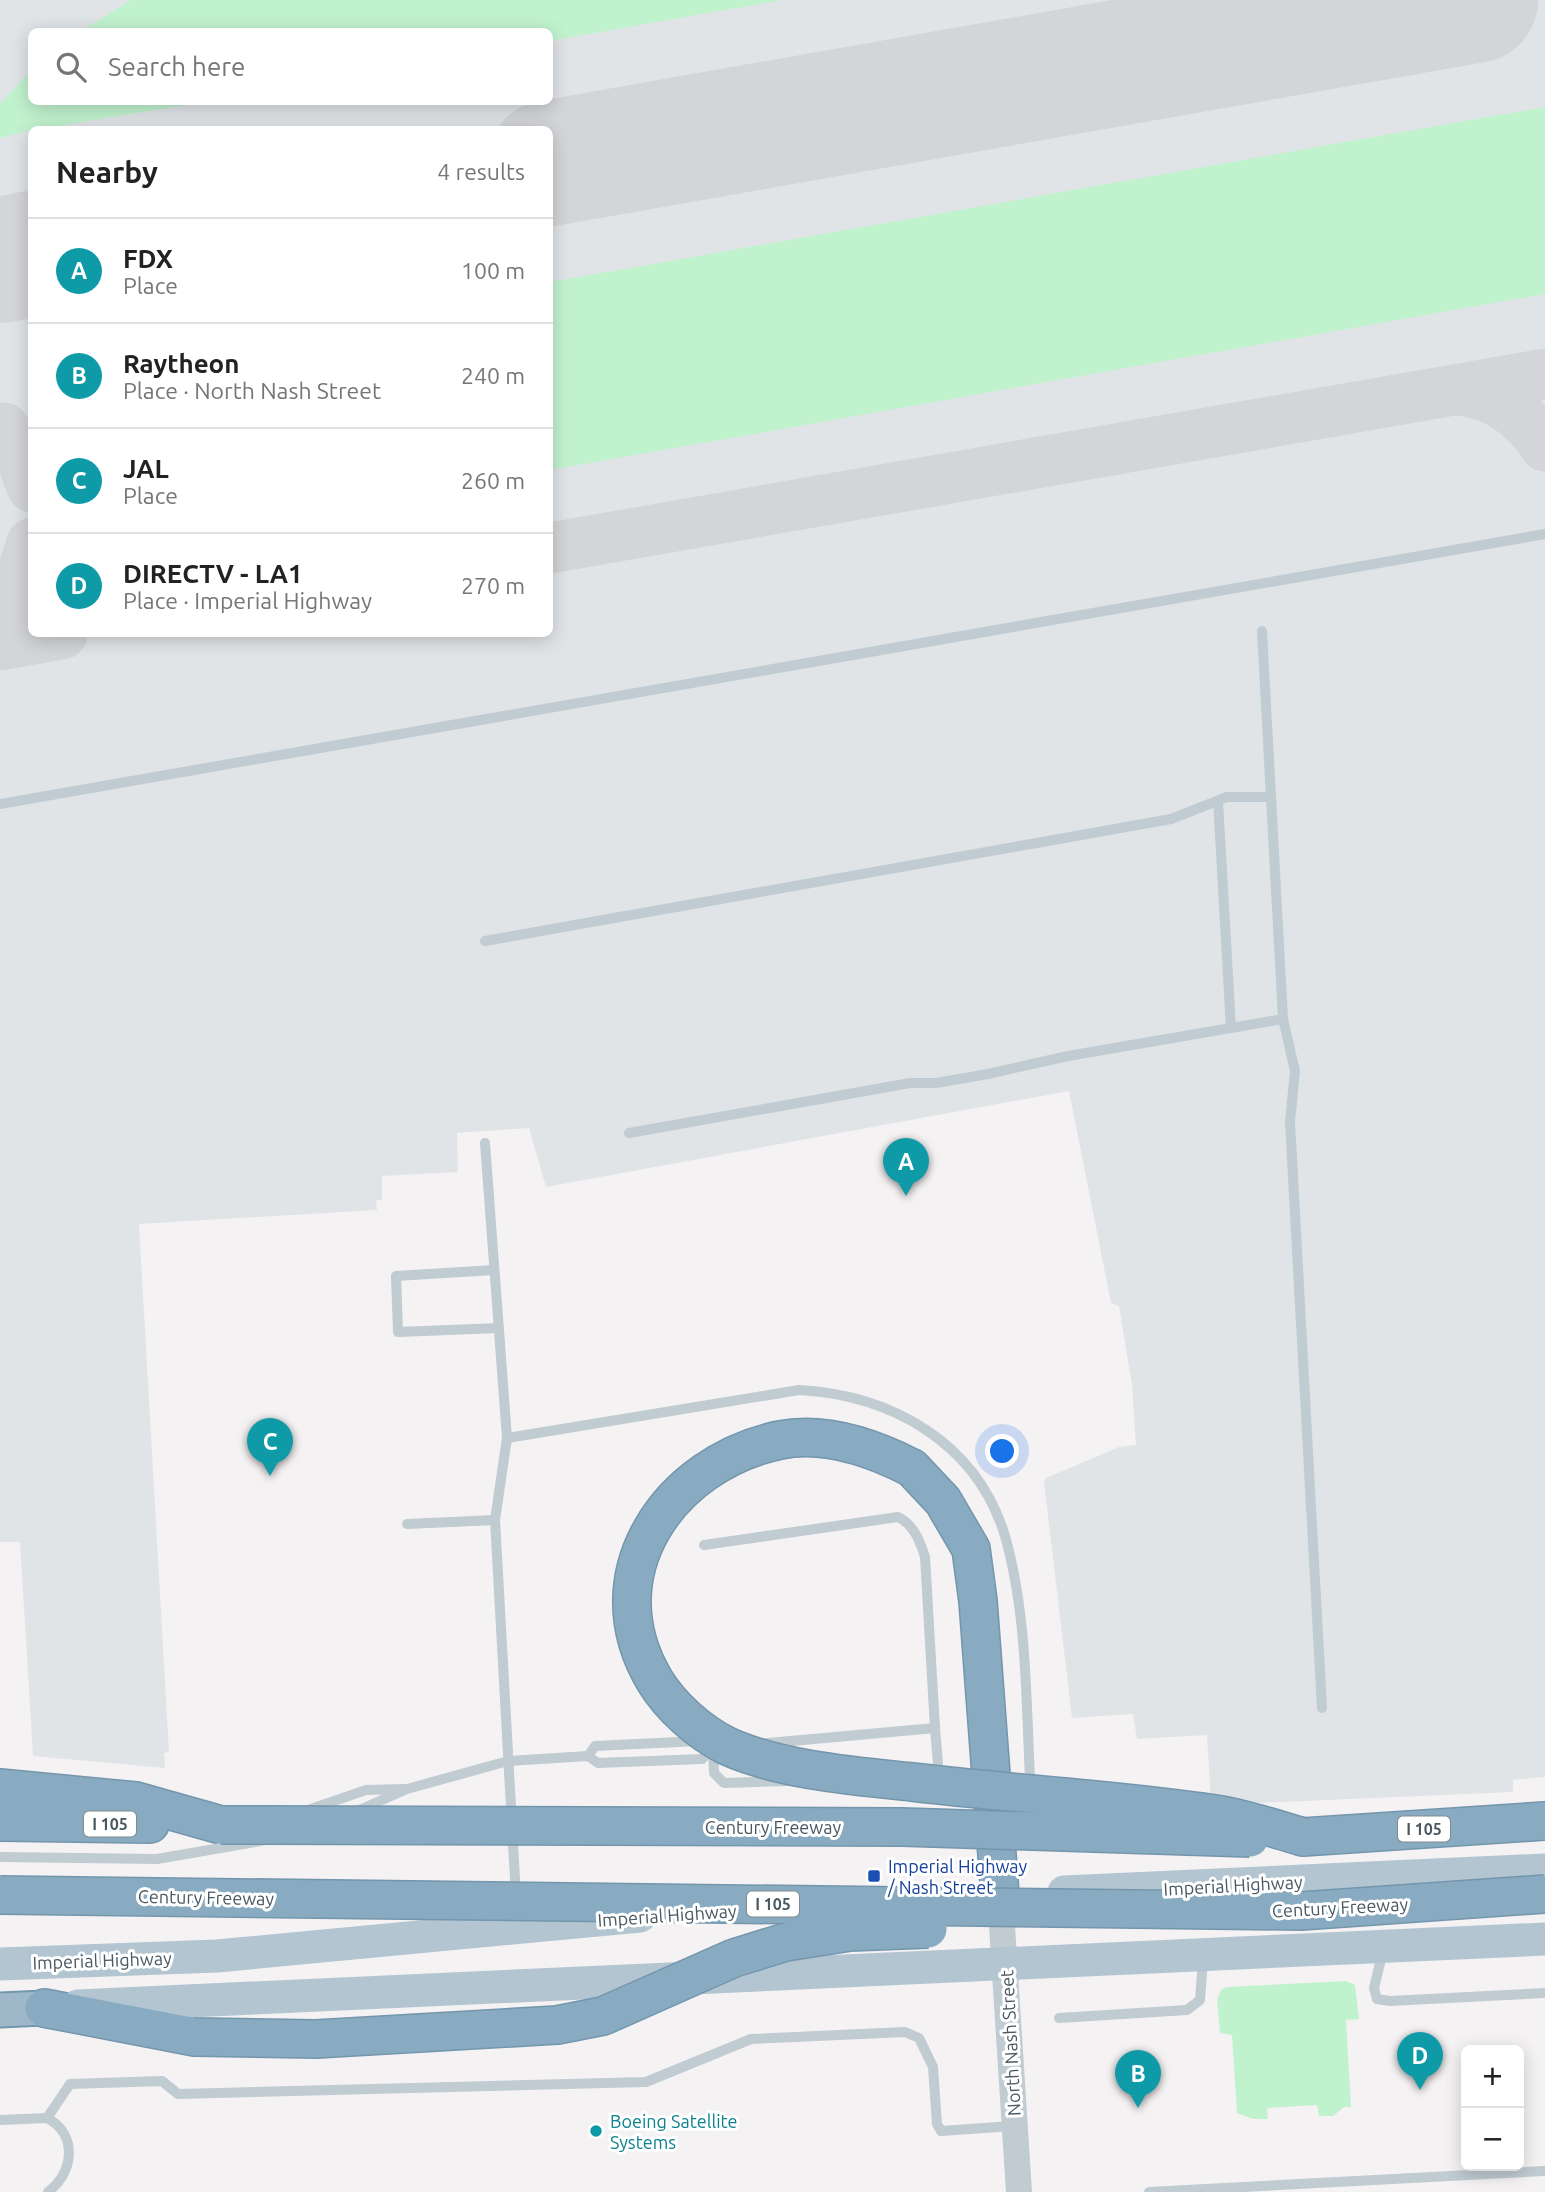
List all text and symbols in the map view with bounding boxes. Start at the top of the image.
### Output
search box [28,28,553,105]
icon: search [52,48,90,86]
text: Search here [108,52,245,81]
text: Nearby [56,155,158,189]
text: 4 results [437,159,525,184]
text: FDX [123,244,173,273]
text: A [71,258,87,283]
text: 100 m [461,258,525,283]
text: Place [123,273,178,298]
text: Raytheon [123,349,239,378]
text: B [71,363,87,388]
text: 240 m [461,363,525,388]
text: Place · North Nash Street [123,378,381,403]
text: JAL [123,454,169,483]
text: C [72,468,86,493]
text: 260 m [461,468,525,493]
text: Place [123,483,178,508]
text: DIRECTV - LA1 [123,559,303,588]
text: D [71,573,87,598]
text: 270 m [461,573,525,598]
text: Place · Imperial Highway [123,588,372,613]
pin: A [883,1138,929,1196]
pin: C [247,1418,293,1476]
your location [985,1434,1019,1468]
road number: I 105 [84,1812,136,1836]
road number: I 105 [1398,1816,1450,1842]
street label: Century Freeway [705,1817,841,1837]
place label: Imperial Highway / Nash Street [887,1856,1028,1897]
marker: Imperial Highway / Nash Street [866,1868,882,1884]
street label: Imperial Highway [1163,1871,1303,1899]
street label: Century Freeway [138,1886,275,1908]
road number: I 105 [747,1892,799,1916]
street label: Century Freeway [1271,1893,1409,1921]
street label: Imperial Highway [597,1900,737,1930]
street label: Imperial Highway [32,1948,172,1972]
street label: North Nash Street [996,1969,1024,2117]
pin: D [1397,2032,1443,2090]
map controls [1461,2045,1524,2171]
button: + [1461,2045,1524,2108]
pin: B [1115,2050,1161,2108]
button: − [1461,2108,1524,2171]
place label: Boeing Satellite Systems [610,2111,737,2152]
marker: Boeing Satellite Systems [588,2123,604,2139]

